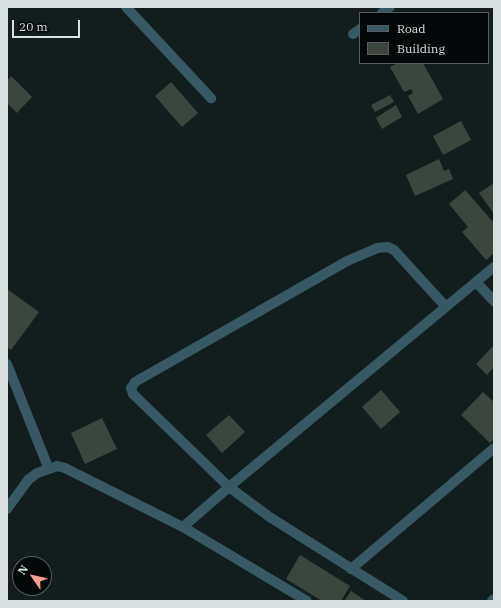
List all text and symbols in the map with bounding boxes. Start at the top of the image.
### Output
scale bar [14,12,82,38]
legend [359,12,489,64]
text: 20 m [19,19,48,34]
text: Road [397,21,426,36]
text: Building [397,41,445,56]
north arrow [12,556,52,596]
text: N [15,562,31,577]

